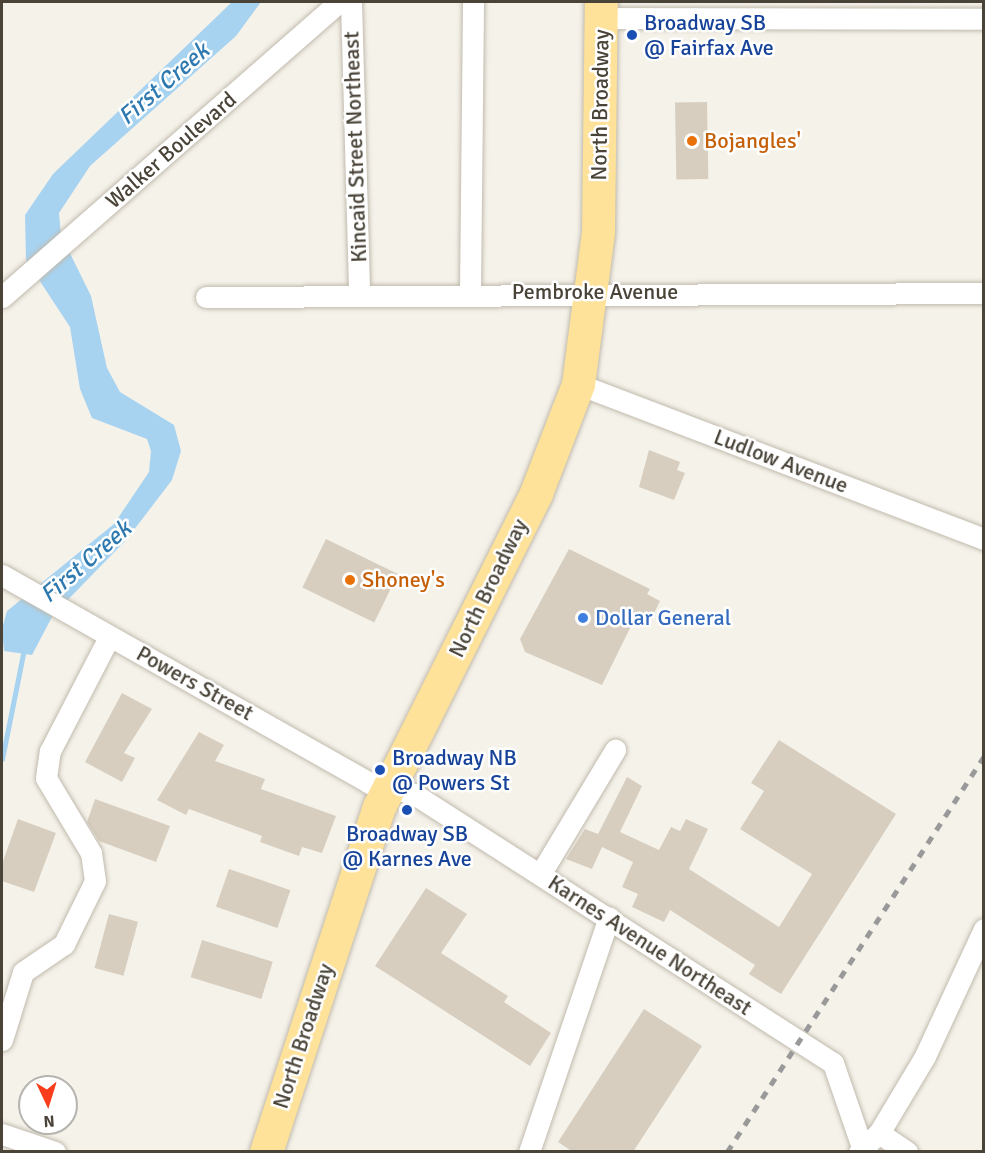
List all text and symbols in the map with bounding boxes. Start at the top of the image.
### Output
place label: Broadway SB @ Fairfax Ave [644,9,774,60]
marker: Broadway SB @ Fairfax Ave [625,28,639,42]
street label: North Broadway [585,29,615,181]
street label: Kincaid Street Northeast [338,31,372,263]
water label: First Creek [113,37,215,131]
street label: Walker Boulevard [100,86,242,214]
place label: Bojangles' [704,128,801,154]
marker: Bojangles' [685,134,699,148]
street label: Pembroke Avenue [512,279,678,305]
street label: Ludlow Avenue [710,423,852,499]
street label: North Broadway [443,514,533,662]
water label: First Creek [35,515,137,609]
place label: Shoney's [362,567,445,593]
marker: Shoney's [343,573,357,587]
place label: Dollar General [595,605,731,631]
marker: Dollar General [576,611,590,625]
street label: Powers Street [132,640,258,726]
place label: Broadway NB @ Powers St [392,744,517,796]
marker: Broadway NB @ Powers St [373,763,387,777]
marker: Broadway SB @ Karnes Ave [400,803,414,817]
place label: Broadway SB @ Karnes Ave [342,820,472,872]
street label: Karnes Avenue Northeast [543,869,757,1021]
street label: North Broadway [267,960,339,1112]
north arrow [18,1075,78,1135]
text: N [43,1111,55,1131]

